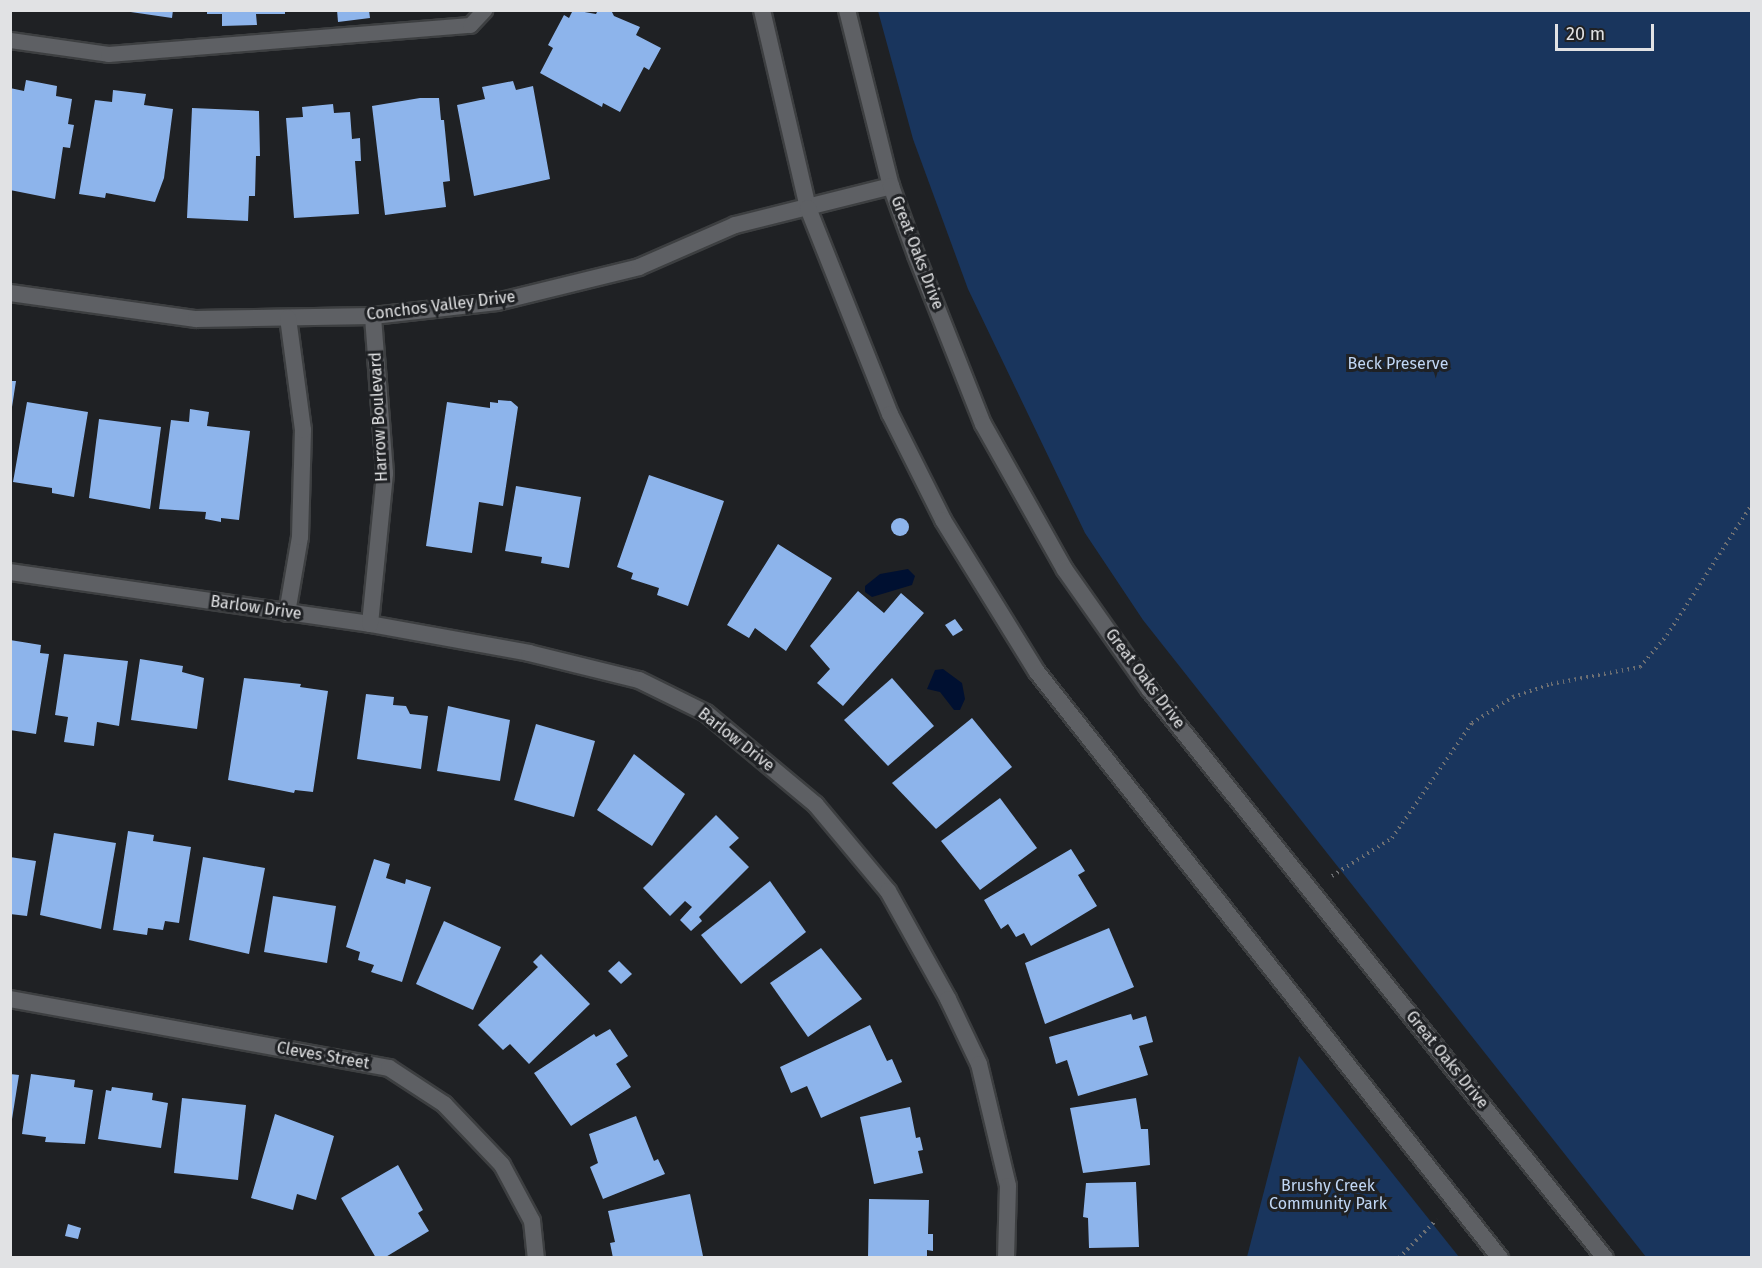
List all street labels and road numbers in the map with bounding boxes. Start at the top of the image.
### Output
street label: Great Oaks Drive [887,194,947,312]
street label: Conchos Valley Drive [365,287,517,325]
street label: Harrow Boulevard [366,352,392,482]
street label: Barlow Drive [209,592,303,624]
street label: Great Oaks Drive [1101,625,1189,733]
street label: Barlow Drive [694,704,778,776]
street label: Great Oaks Drive [1402,1007,1492,1113]
street label: Cleves Street [275,1038,371,1074]

